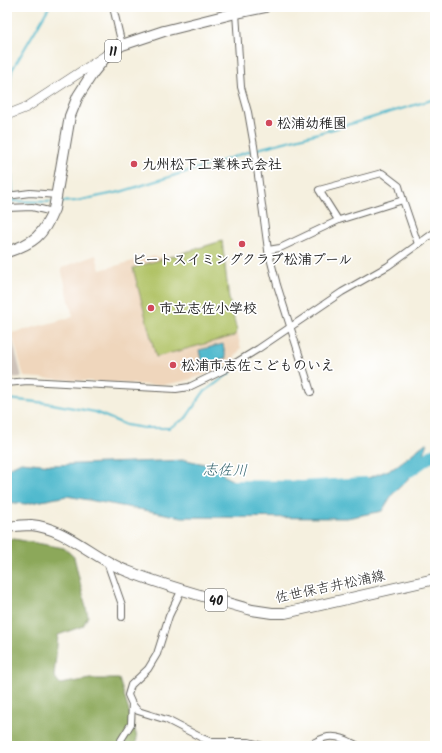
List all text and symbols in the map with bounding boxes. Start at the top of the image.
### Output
road number: 11 [105,40,121,62]
place label: 松浦幼稚園 [277,113,347,135]
marker: 松浦幼稚園 [264,118,274,128]
place label: 九州松下工業株式会社 [142,154,282,176]
marker: 九州松下工業株式会社 [129,159,139,169]
marker: ビートスイミングクラブ松浦プール [237,239,247,249]
place label: ビートスイミングクラブ松浦プール [132,249,352,271]
place label: 市立志佐小学校 [159,298,257,320]
marker: 市立志佐小学校 [146,303,156,313]
place label: 松浦市志佐こどものいえ [181,355,335,377]
marker: 松浦市志佐こどものいえ [168,360,178,370]
water label: 志佐川 [202,459,248,483]
street label: 佐世保吉井松浦線 [273,565,387,609]
road number: 40 [205,589,227,611]

